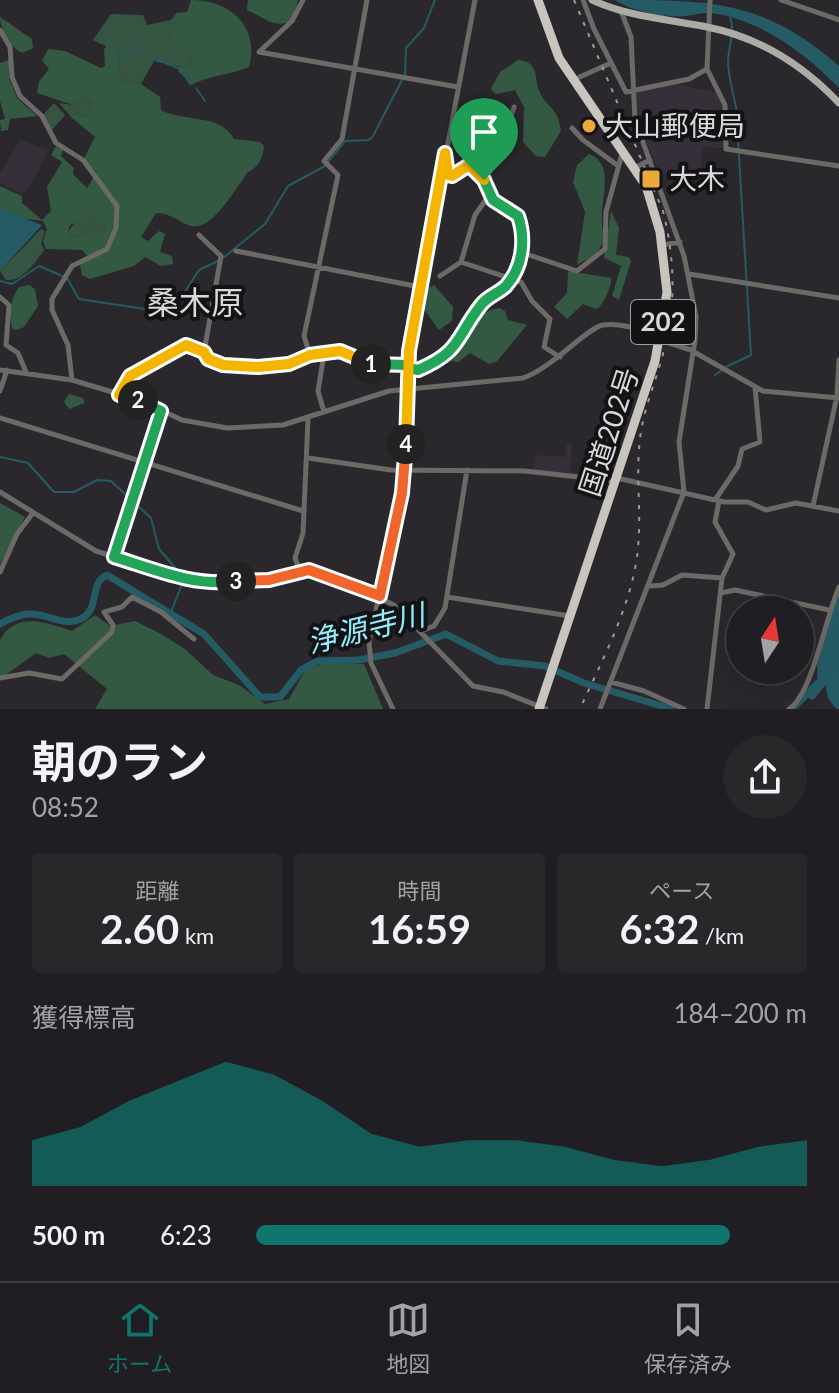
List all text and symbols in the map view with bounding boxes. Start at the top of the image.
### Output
pin [450,98,518,180]
place label: 大山郵便局 [605,108,745,142]
icon: arrive [462,110,506,154]
marker: 大山郵便局 [580,117,598,135]
place label: 大木 [669,161,725,195]
marker: 大木 [640,168,662,190]
district label: 桑木原 [147,282,243,321]
road number: 202 [631,300,695,344]
pin: 1 [351,344,391,384]
text: 1 [365,350,377,377]
street label: 国道202号 [571,363,645,500]
pin: 2 [118,380,158,420]
text: 2 [132,386,144,413]
pin: 4 [386,424,426,464]
text: 4 [400,430,412,457]
pin: 3 [216,561,256,601]
text: 3 [230,567,242,594]
water label: 浄源寺川 [303,594,431,659]
north arrow [726,596,814,684]
map controls [726,596,814,684]
text: 朝のラン [32,735,208,787]
button: share [723,735,807,819]
text: 08:52 [32,791,99,823]
text: 距離 [135,877,179,904]
text: 時間 [397,877,442,904]
text: ペース [649,877,714,904]
text: 2.60 [100,905,179,953]
text: 16:59 [368,905,471,953]
text: 6:32 [619,905,699,953]
text: km [179,922,214,949]
text: /km [699,922,744,949]
text: 184–200 m [673,997,807,1029]
text: 獲得標高 [32,1001,136,1033]
text: 500 m [32,1219,105,1251]
text: 6:23 [160,1219,212,1251]
tab: ホーム [107,1298,172,1378]
tab: 地図 [386,1298,430,1378]
tab: 保存済み [644,1298,732,1378]

